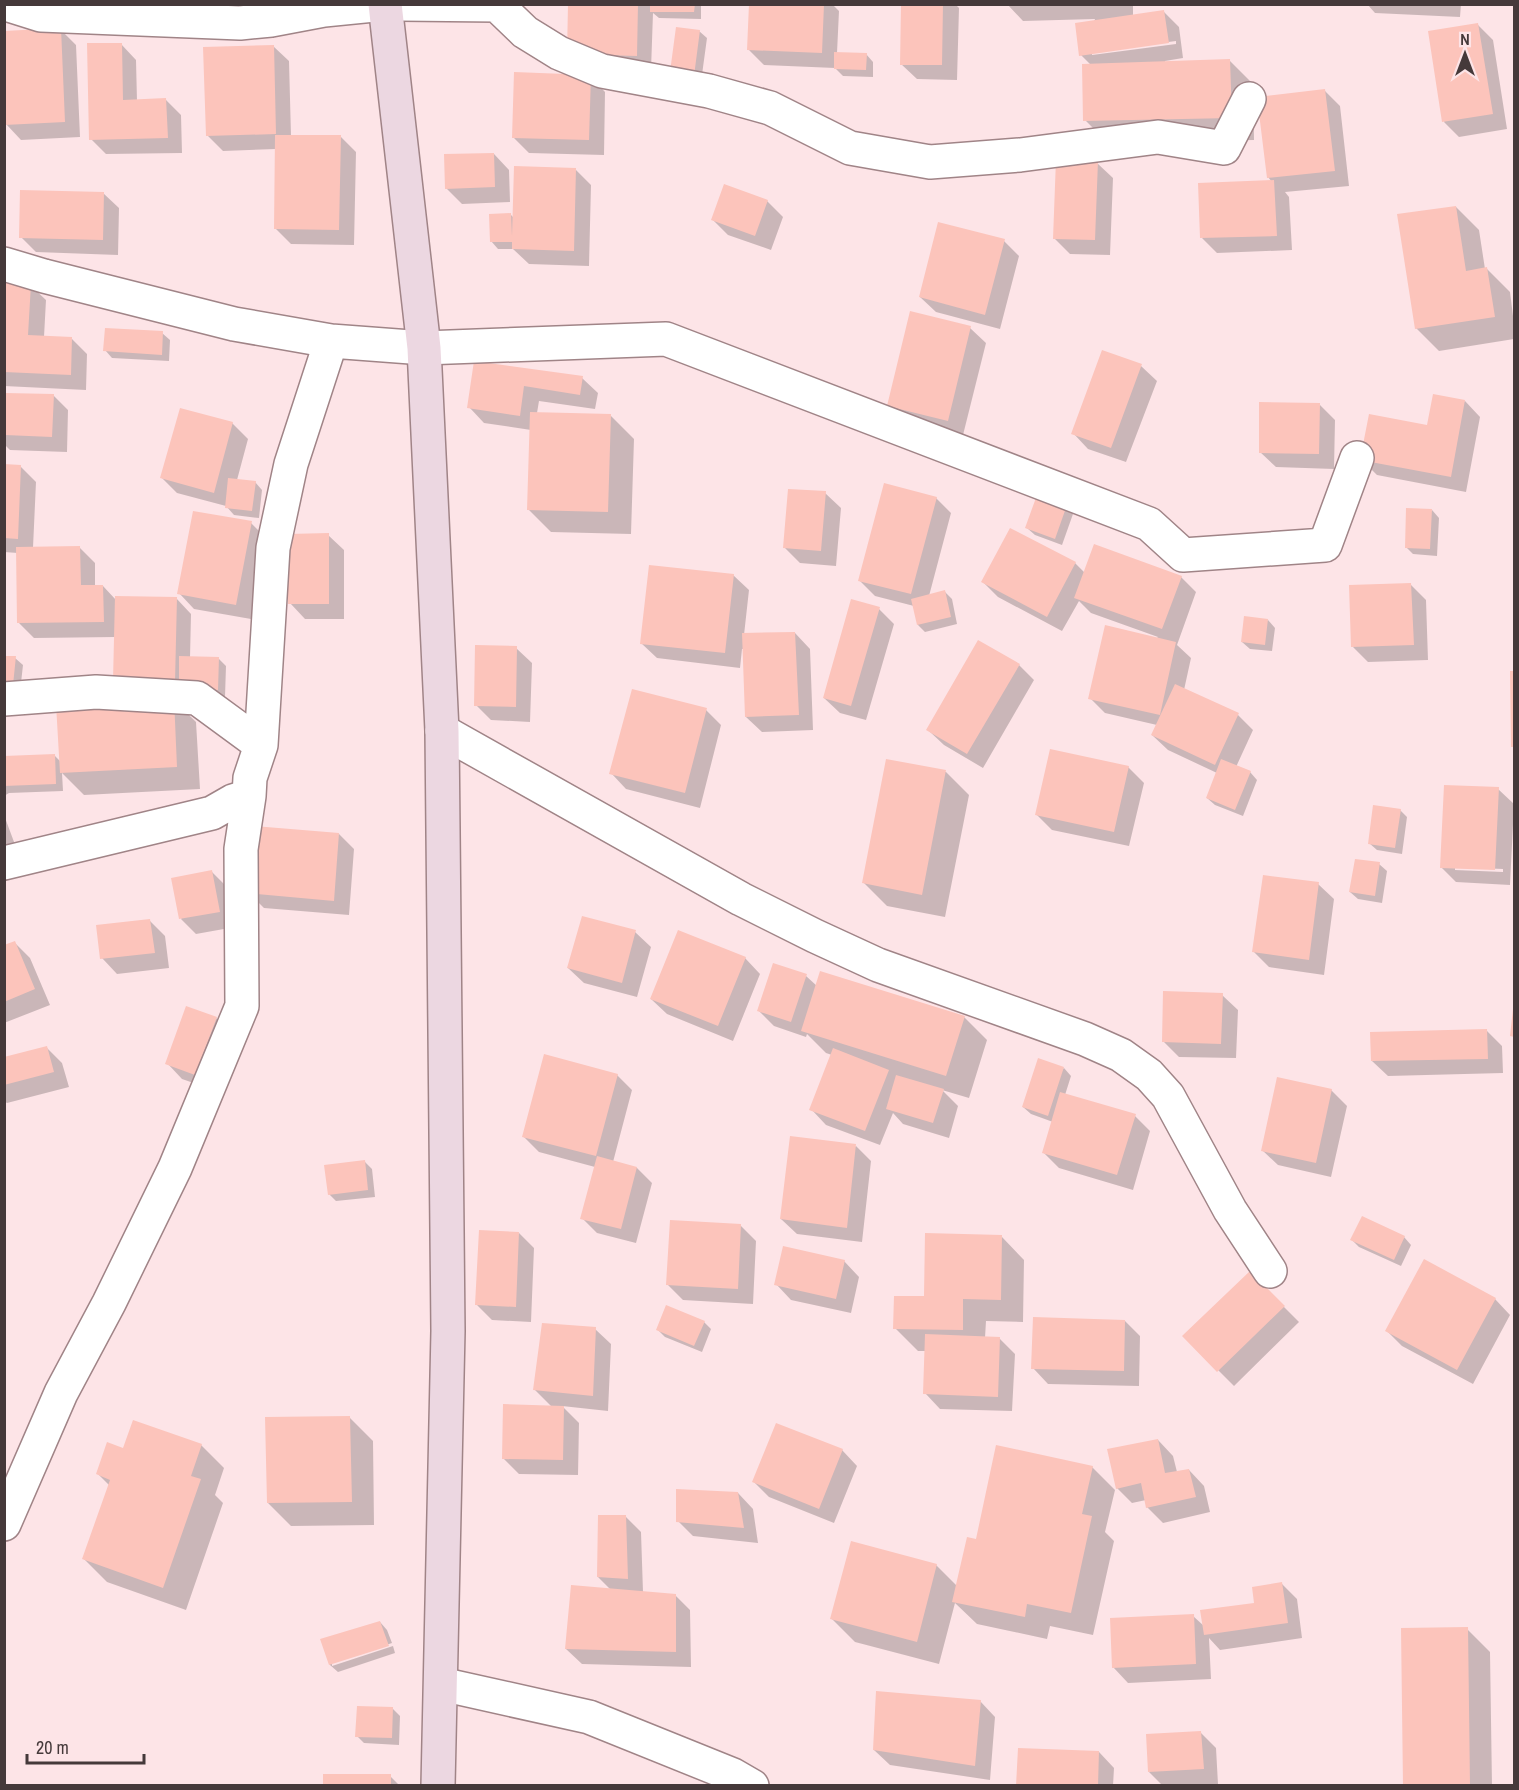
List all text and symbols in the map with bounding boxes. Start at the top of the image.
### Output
north arrow [1435,24,1495,84]
text: N [1460,28,1470,50]
scale bar [27,1727,144,1765]
text: 20 m [36,1735,69,1760]

